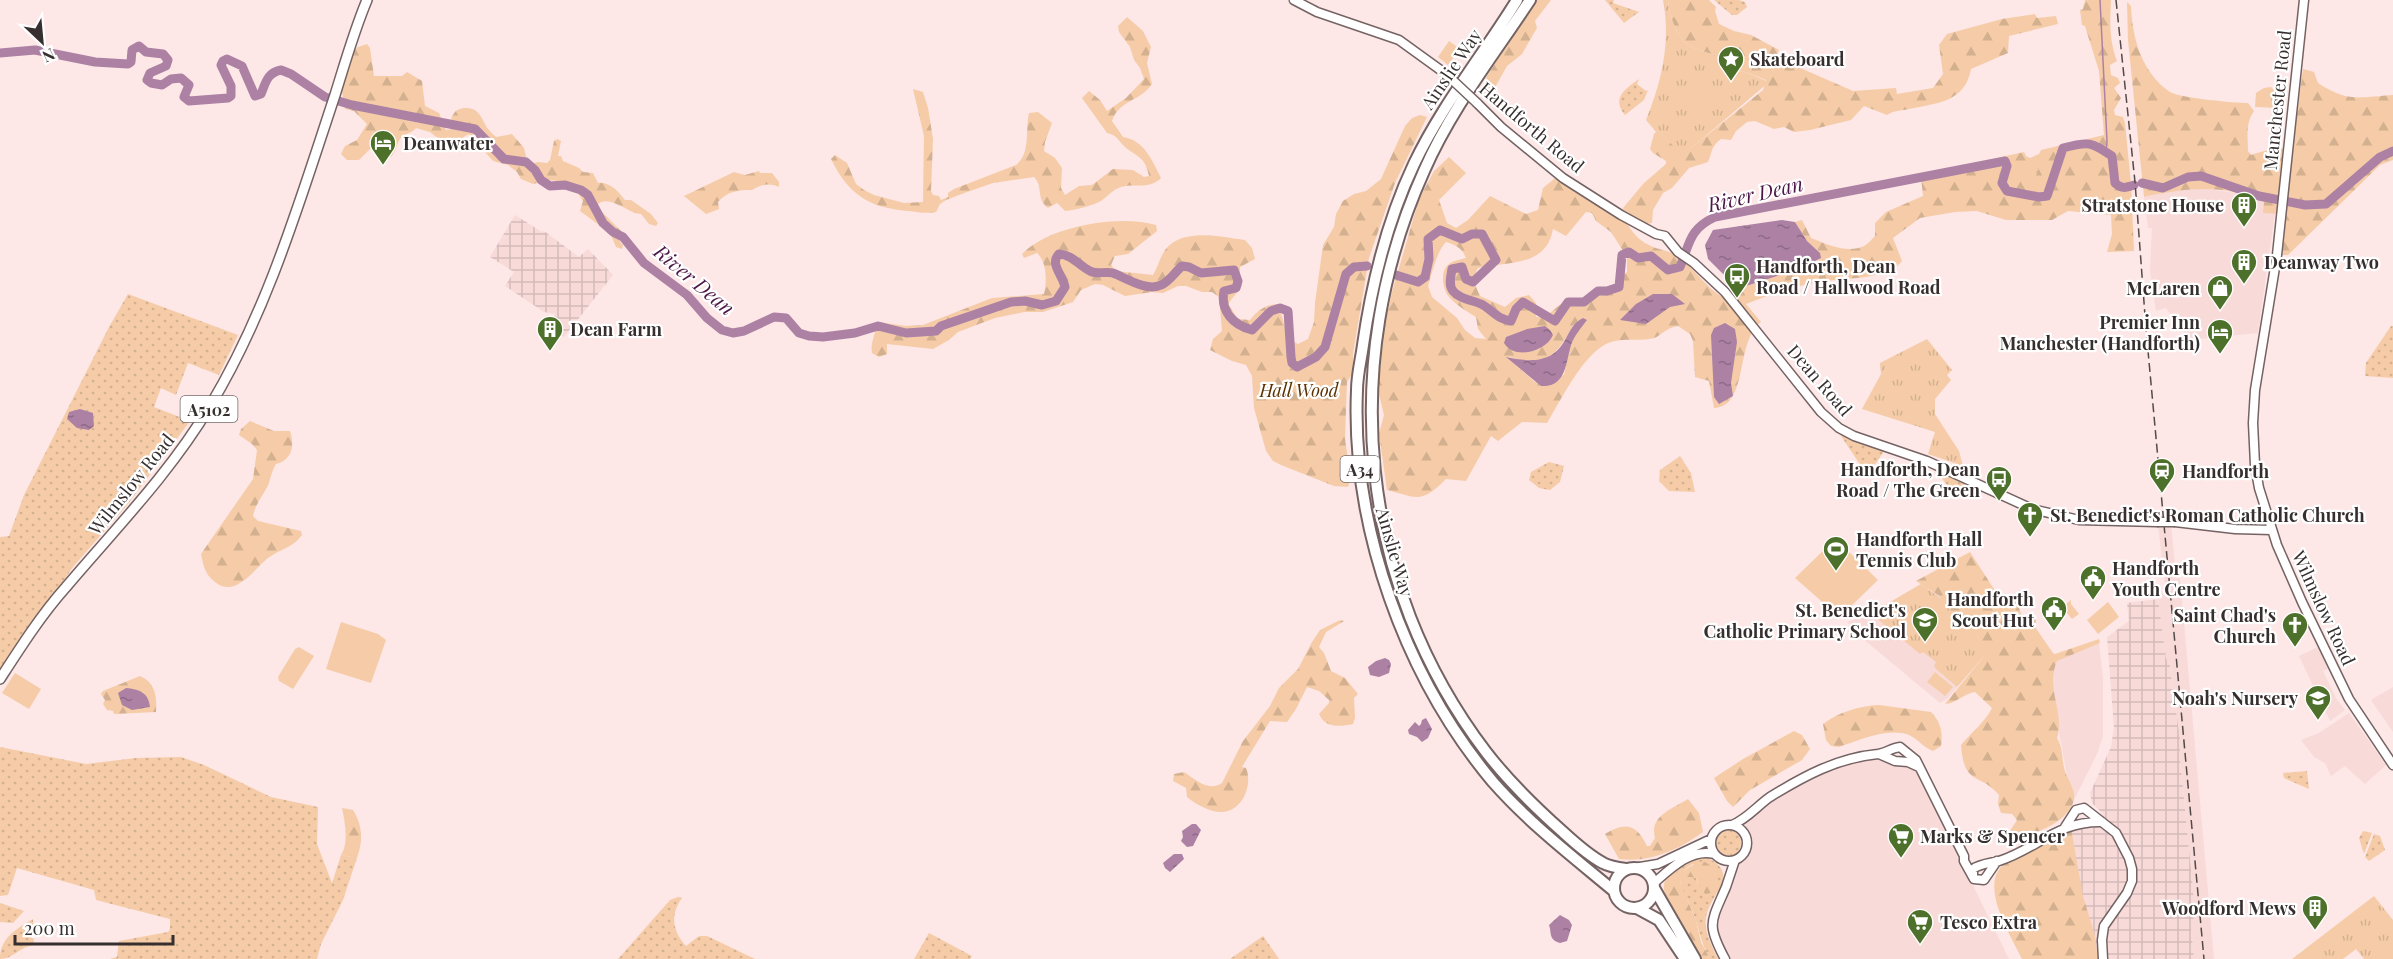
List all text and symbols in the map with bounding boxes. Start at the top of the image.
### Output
north arrow [12,12,72,72]
street label: Ainslie Way [1415,24,1487,115]
street label: Manchester Road [2258,28,2296,171]
text: N [39,44,59,68]
place icon: Skateboard [1716,44,1746,82]
place label: Skateboard [1750,47,1845,71]
street label: Handforth Road [1475,76,1590,178]
hotel icon: Deanwater [368,128,398,166]
place label: Deanwater [403,131,494,155]
water label: River Dean [1704,169,1805,217]
building icon: Stratstone House [2229,190,2259,228]
place label: Stratstone House [2081,193,2224,217]
water label: River Dean [648,237,741,321]
building icon: Deanway Two [2229,247,2259,285]
place label: Deanway Two [2264,250,2379,274]
place label: Handforth, Dean Road / Hallwood Road [1756,254,1941,299]
bus stop icon: Handforth, Dean Road / Hallwood Road [1722,261,1752,299]
shop icon: McLaren [2205,273,2235,311]
place label: McLaren [2126,276,2200,300]
place label: Premier Inn Manchester (Handforth) [2000,310,2200,355]
building icon: Dean Farm [535,314,565,352]
place label: Dean Farm [570,317,663,341]
hotel icon: Premier Inn Manchester (Handforth) [2205,317,2235,355]
street label: Dean Road [1782,339,1858,421]
park label: Hall Wood [1258,378,1340,402]
road number: A5102 [180,396,238,422]
street label: Wilmslow Road [82,428,180,540]
road number: A34 [1340,456,1380,482]
station icon: Handforth [2147,456,2177,494]
place label: Handforth, Dean Road / The Green [1836,457,1980,502]
place label: Handforth [2182,459,2269,483]
bus stop icon: Handforth, Dean Road / The Green [1984,464,2014,502]
church icon: St. Benedict's Roman Catholic Church [2015,500,2045,538]
street label: Ainslie Way [1370,503,1419,600]
place label: St. Benedict's Roman Catholic Church [2050,503,2365,527]
place label: Handforth Hall Tennis Club [1856,527,1983,572]
sports icon: Handforth Hall Tennis Club [1821,534,1851,572]
street label: Wilmslow Road [2287,546,2361,670]
place label: Handforth Youth Centre [2111,556,2221,601]
public building icon: Handforth Youth Centre [2078,563,2108,601]
place label: Handforth Scout Hut [1947,587,2035,632]
public building icon: Handforth Scout Hut [2039,594,2069,632]
place label: St. Benedict's Catholic Primary School [1704,598,1906,643]
place label: Saint Chad's Church [2173,603,2276,648]
school or university icon: St. Benedict's Catholic Primary School [1910,605,1940,643]
church icon: Saint Chad's Church [2280,610,2310,648]
school or university icon: Noah's Nursery [2303,683,2333,721]
place label: Noah's Nursery [2172,686,2299,710]
supermarket icon: Marks & Spencer [1886,821,1916,859]
place label: Marks & Spencer [1920,824,2065,848]
building icon: Woodford Mews [2300,893,2330,931]
place label: Woodford Mews [2161,896,2296,920]
supermarket icon: Tesco Extra [1905,907,1935,945]
scale bar [15,908,172,946]
place label: Tesco Extra [1940,910,2038,934]
text: 200 m [24,916,75,940]

